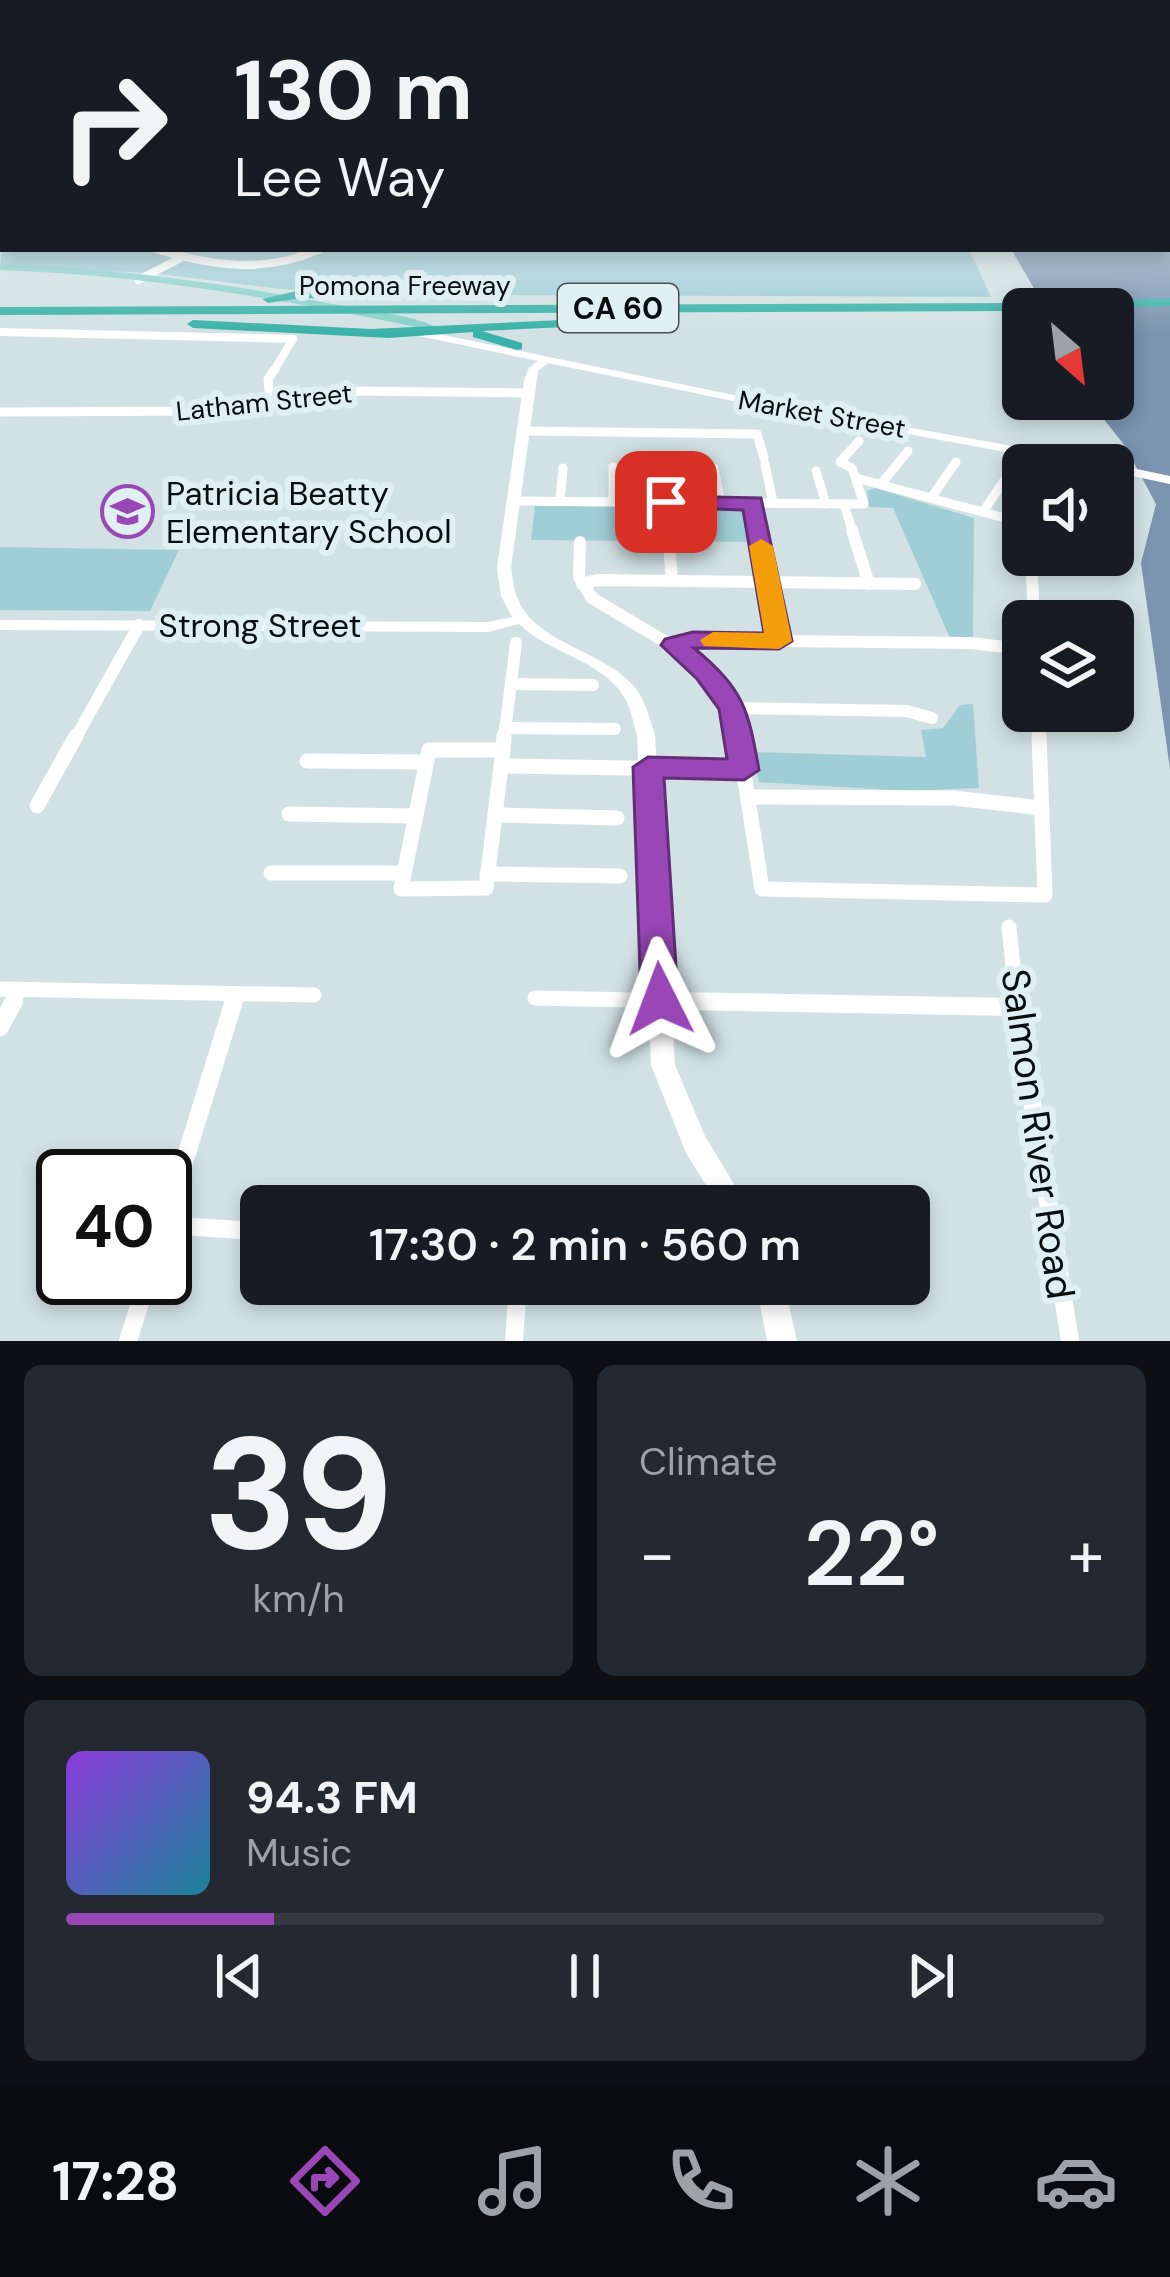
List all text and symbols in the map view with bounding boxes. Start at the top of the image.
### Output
text: 130 m [234,36,473,145]
icon: right [36,48,192,204]
text: Lee Way [234,142,445,213]
street label: Pomona Freeway [299,268,511,303]
road number: CA 60 [558,284,678,332]
north arrow [1002,288,1134,420]
map controls [1002,288,1134,732]
street label: Latham Street [174,375,354,429]
street label: Market Street [736,382,908,446]
button: sound [1002,444,1134,576]
pin [615,451,717,553]
icon: arrive [633,469,699,535]
place label: Patricia Beatty Elementary School [166,472,452,553]
school or university icon: Patricia Beatty Elementary School [99,484,155,540]
button: layers [1002,600,1134,732]
street label: Strong Street [159,604,361,647]
position arrow [597,936,723,1062]
street label: Salmon River Road [990,966,1086,1302]
speed limit sign: 40 [36,1149,192,1305]
text: 17:30 · 2 min · 560 m [369,1215,801,1274]
text: 39 [204,1393,393,1596]
text: Climate [639,1436,777,1487]
text: 22° [804,1496,940,1613]
text: − [639,1512,675,1597]
text: + [1068,1512,1104,1597]
text: km/h [252,1573,345,1624]
text: 94.3 FM [246,1768,418,1827]
text: Music [246,1827,352,1878]
icon: previous [206,1943,272,2009]
icon: pause [552,1943,618,2009]
icon: next [898,1943,964,2009]
icon: directions [283,2139,367,2223]
icon: music [471,2139,555,2223]
icon: phone [659,2139,743,2223]
icon: climate [846,2139,930,2223]
icon: car [1034,2139,1118,2223]
text: 17:28 [52,2146,179,2217]

